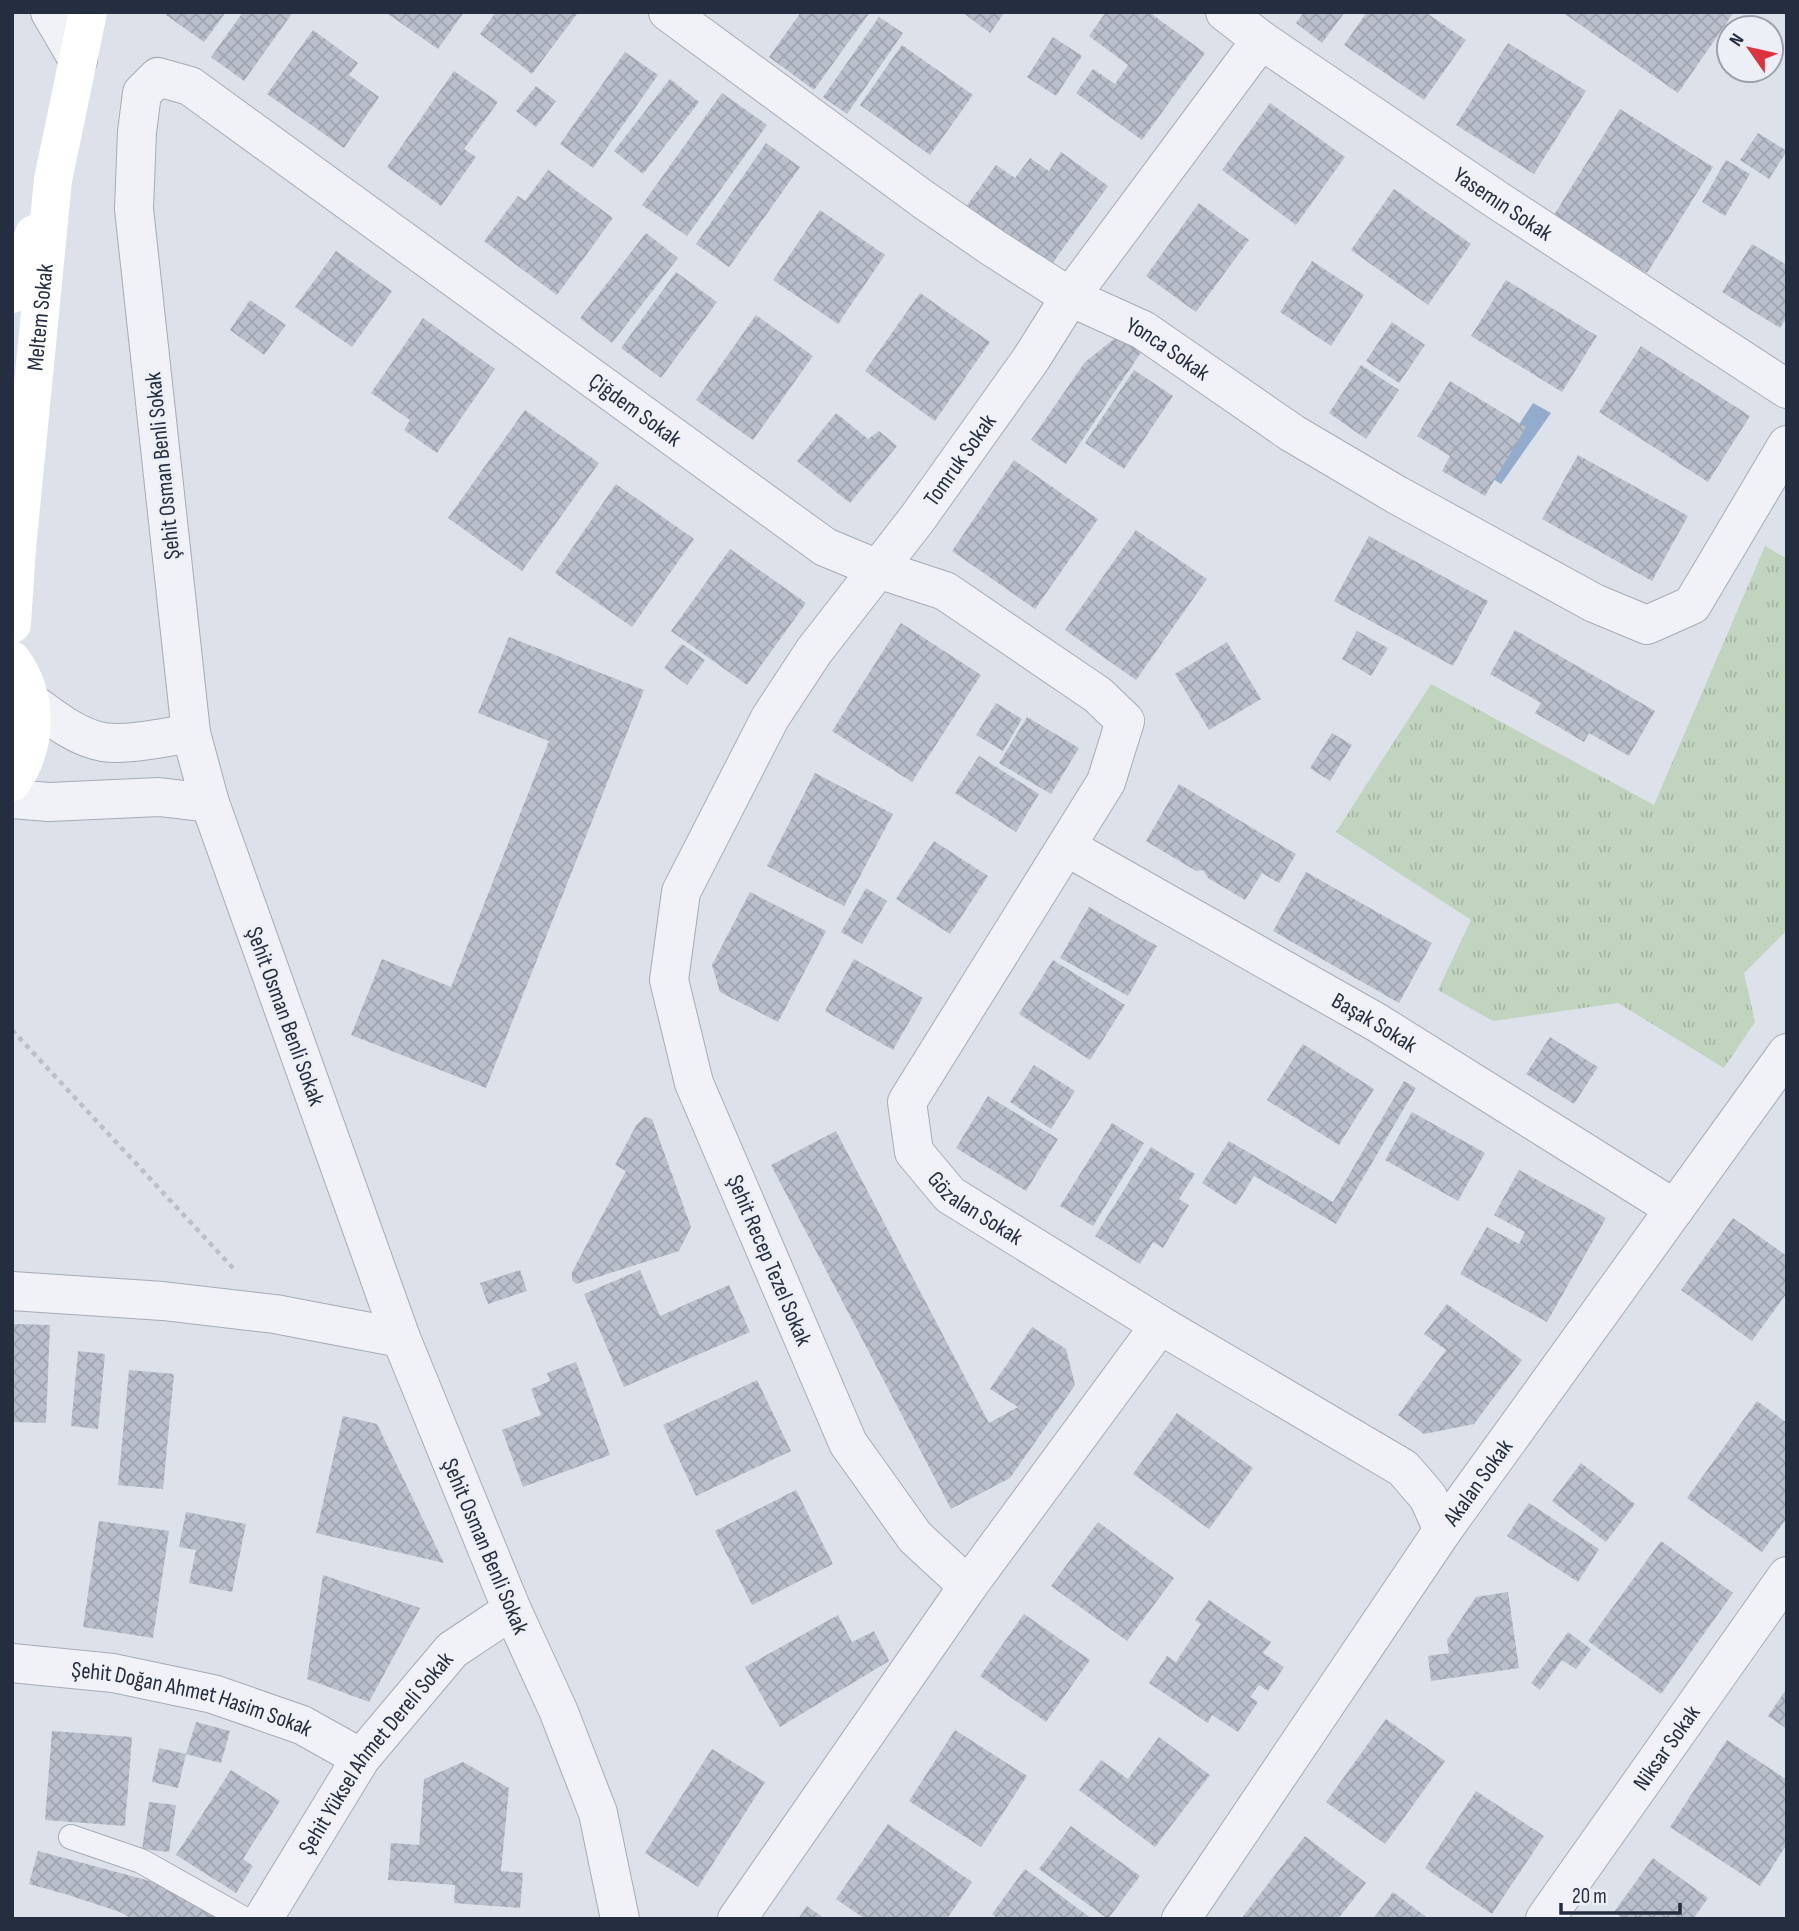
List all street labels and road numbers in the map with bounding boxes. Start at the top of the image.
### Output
street label: Yasemın Sokak [1448,161,1558,248]
street label: Meltem Sokak [21,262,60,372]
street label: Yonca Sokak [1122,311,1215,387]
street label: Çiğdem Sokak [583,367,687,453]
street label: Şehit Osman Benli Sokak [139,371,187,561]
street label: Tomruk Sokak [918,408,1003,512]
street label: Şehit Osman Benli Sokak [240,923,331,1110]
street label: Başak Sokak [1327,987,1422,1059]
street label: Gözalan Sokak [921,1166,1028,1252]
street label: Şehit Recep Tezel Sokak [720,1171,818,1350]
street label: Akalan Sokak [1437,1434,1519,1532]
street label: Şehit Osman Benli Sokak [435,1454,535,1639]
street label: Şehit Yüksel Ahmet Dereli Sokak [293,1646,460,1860]
street label: Şehit Doğan Ahmet Hasim Sokak [70,1656,317,1743]
street label: Niksar Sokak [1627,1700,1707,1796]

